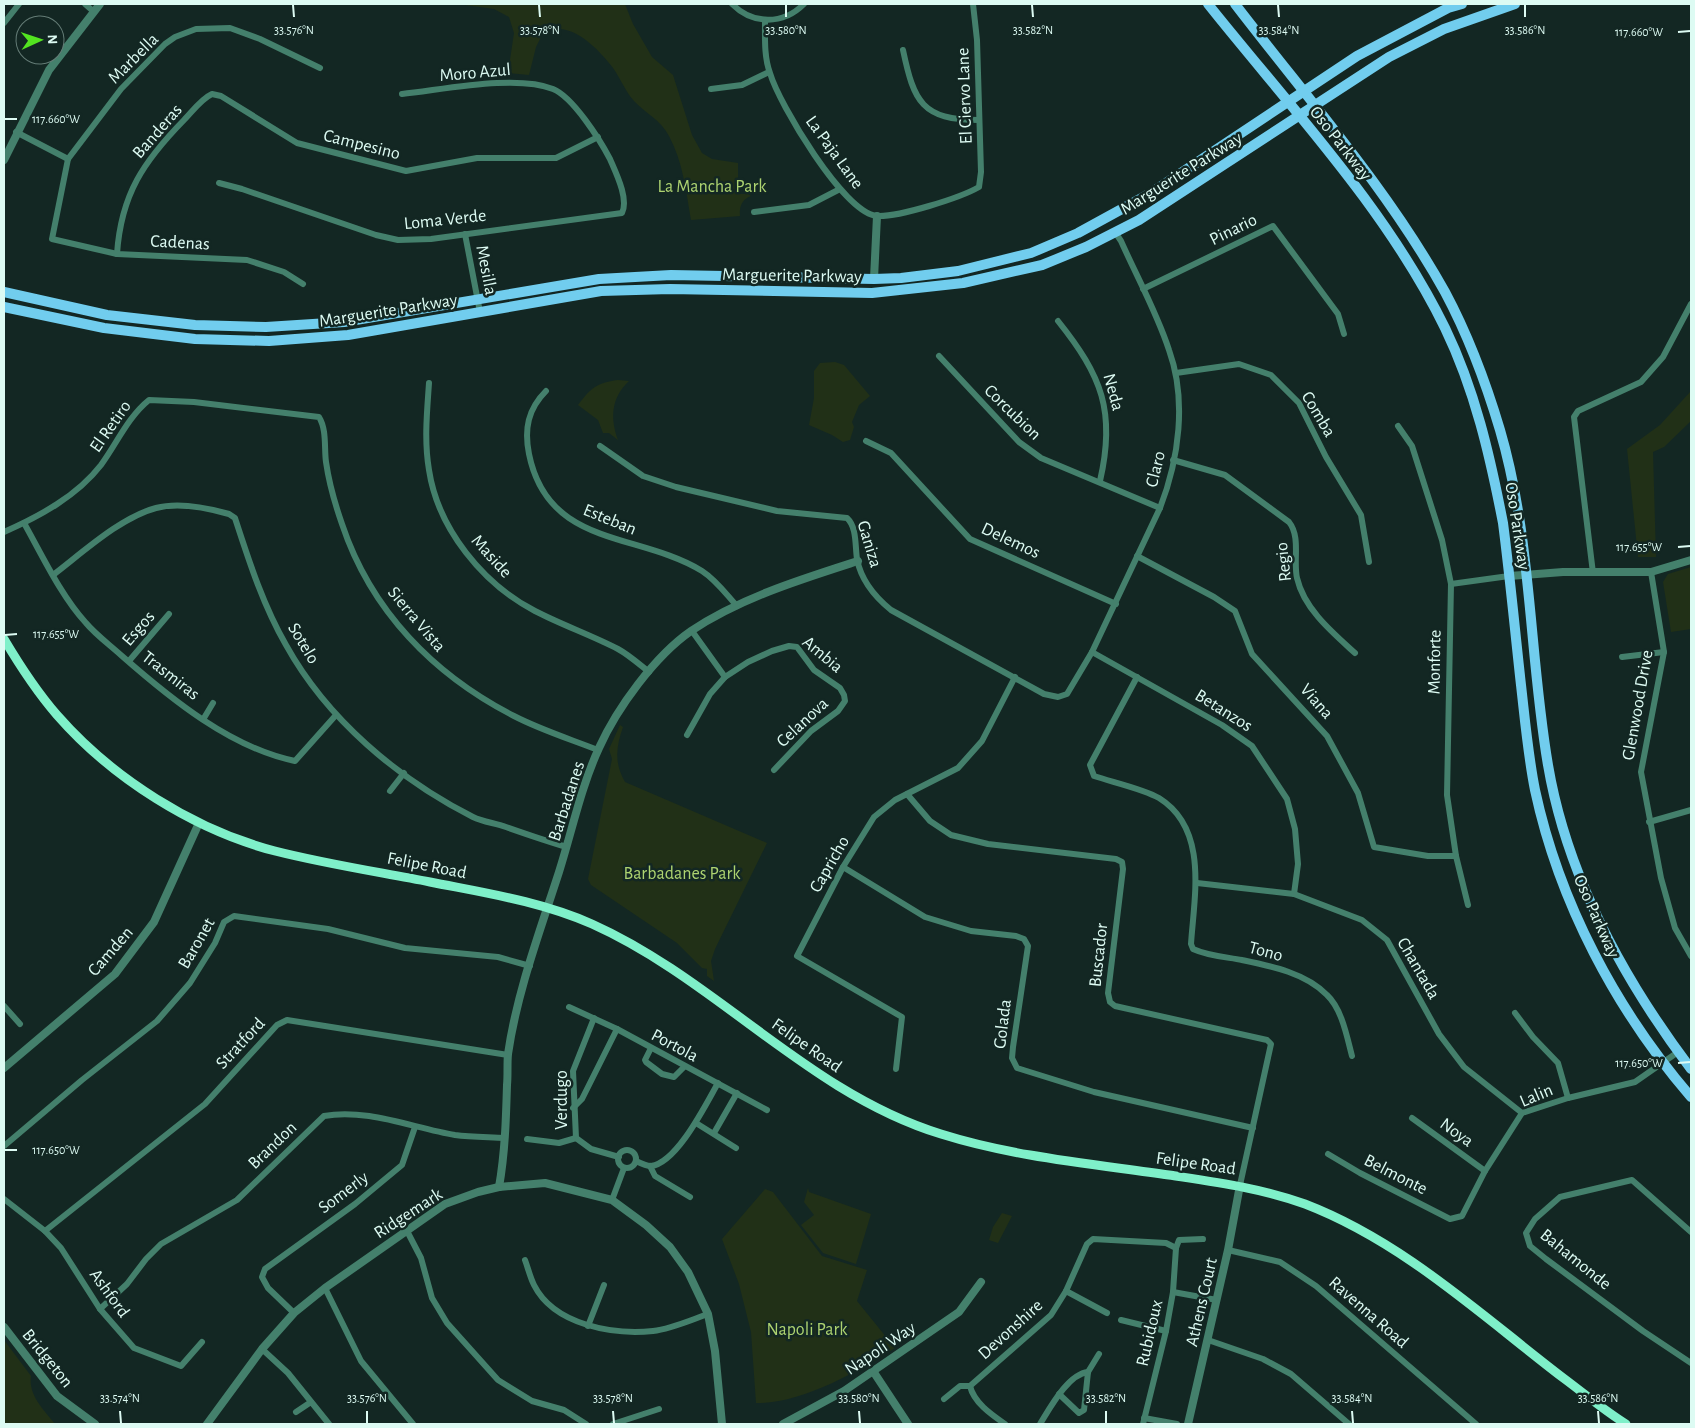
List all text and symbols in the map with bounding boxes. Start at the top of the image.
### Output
north arrow [15,15,65,65]
text: 33.576°N [274,24,314,36]
text: 33.578°N [520,24,560,36]
text: 33.580°N [765,24,807,36]
text: 33.582°N [1013,24,1053,36]
text: 33.584°N [1259,24,1299,36]
text: 33.586°N [1505,24,1545,36]
text: 117.660°W [1615,26,1663,38]
street label: Marbella [105,30,162,87]
text: N [45,34,59,45]
street label: El Ciervo Lane [954,47,976,144]
street label: Moro Azul [439,61,512,85]
street label: Banderas [130,101,186,162]
street label: Oso Parkway [1306,103,1375,184]
text: 117.660°W [32,113,80,125]
street label: La Paja Lane [802,113,867,192]
street label: Campesino [321,127,402,163]
street label: Marguerite Parkway [1117,129,1246,219]
park label: La Mancha Park [658,178,767,196]
street label: Loma Verde [403,207,487,233]
street label: Pinario [1207,211,1260,249]
street label: Cadenas [150,232,210,254]
street label: Mesilla [472,244,500,297]
street label: Marguerite Parkway [722,266,862,286]
street label: Marguerite Parkway [318,291,459,331]
street label: Neda [1099,372,1127,413]
street label: Corcubion [980,382,1044,444]
street label: Comba [1298,389,1339,440]
street label: El Retiro [87,397,135,456]
street label: Claro [1143,449,1169,489]
street label: Oso Parkway [1501,481,1533,572]
street label: Esteban [580,501,639,539]
street label: Ganiza [853,519,885,570]
street label: Delemos [978,520,1043,562]
street label: Maside [468,532,515,582]
street label: Regio [1273,541,1295,582]
text: 117.655°W [1616,541,1662,553]
street label: Sierra Vista [384,584,449,656]
street label: Esgos [119,608,159,650]
street label: Sotelo [284,620,322,667]
text: 117.655°W [33,628,79,640]
street label: Monforte [1425,629,1445,695]
street label: Ambia [799,633,846,677]
street label: Trasmiras [138,648,203,704]
street label: Glenwood Drive [1619,649,1657,762]
street label: Viana [1296,681,1336,723]
street label: Betanzos [1192,686,1255,735]
street label: Celanova [773,695,832,751]
street label: Barbadanes [546,759,588,844]
street label: Capricho [807,833,853,896]
street label: Felipe Road [386,849,468,882]
park label: Barbadanes Park [624,865,741,883]
street label: Oso Parkway [1570,872,1622,961]
street label: Baronet [175,915,219,972]
street label: Buscador [1087,922,1111,988]
street label: Camden [85,924,137,980]
street label: Chantada [1393,935,1443,1002]
street label: Tono [1247,939,1285,965]
street label: Golada [991,998,1015,1050]
street label: Stratford [213,1015,269,1073]
street label: Felipe Road [768,1015,845,1076]
street label: Portola [648,1026,701,1066]
text: 117.650°W [1615,1057,1663,1069]
street label: Verdugo [553,1070,571,1130]
street label: Lalin [1517,1081,1556,1111]
street label: Noya [1436,1115,1476,1151]
street label: Brandon [245,1118,300,1173]
text: 117.650°W [32,1144,80,1156]
street label: Felipe Road [1155,1149,1237,1179]
street label: Belmonte [1361,1151,1430,1198]
street label: Somerly [315,1168,372,1217]
street label: Ridgemark [371,1185,447,1242]
street label: Bahamonde [1537,1226,1614,1294]
street label: Athens Court [1183,1256,1221,1348]
street label: Ashford [86,1266,133,1321]
street label: Ravenna Road [1325,1274,1412,1352]
street label: Devonshire [975,1296,1046,1363]
street label: Rubidoux [1134,1298,1166,1368]
street label: Napoli Way [842,1319,919,1379]
park label: Napoli Park [766,1321,848,1339]
street label: Bridgeton [18,1326,76,1391]
text: 33.574°N [100,1392,140,1404]
text: 33.576°N [347,1392,387,1404]
text: 33.578°N [593,1392,633,1404]
text: 33.580°N [838,1392,880,1404]
text: 33.582°N [1086,1392,1126,1404]
text: 33.584°N [1332,1392,1372,1404]
text: 33.586°N [1578,1392,1618,1404]

